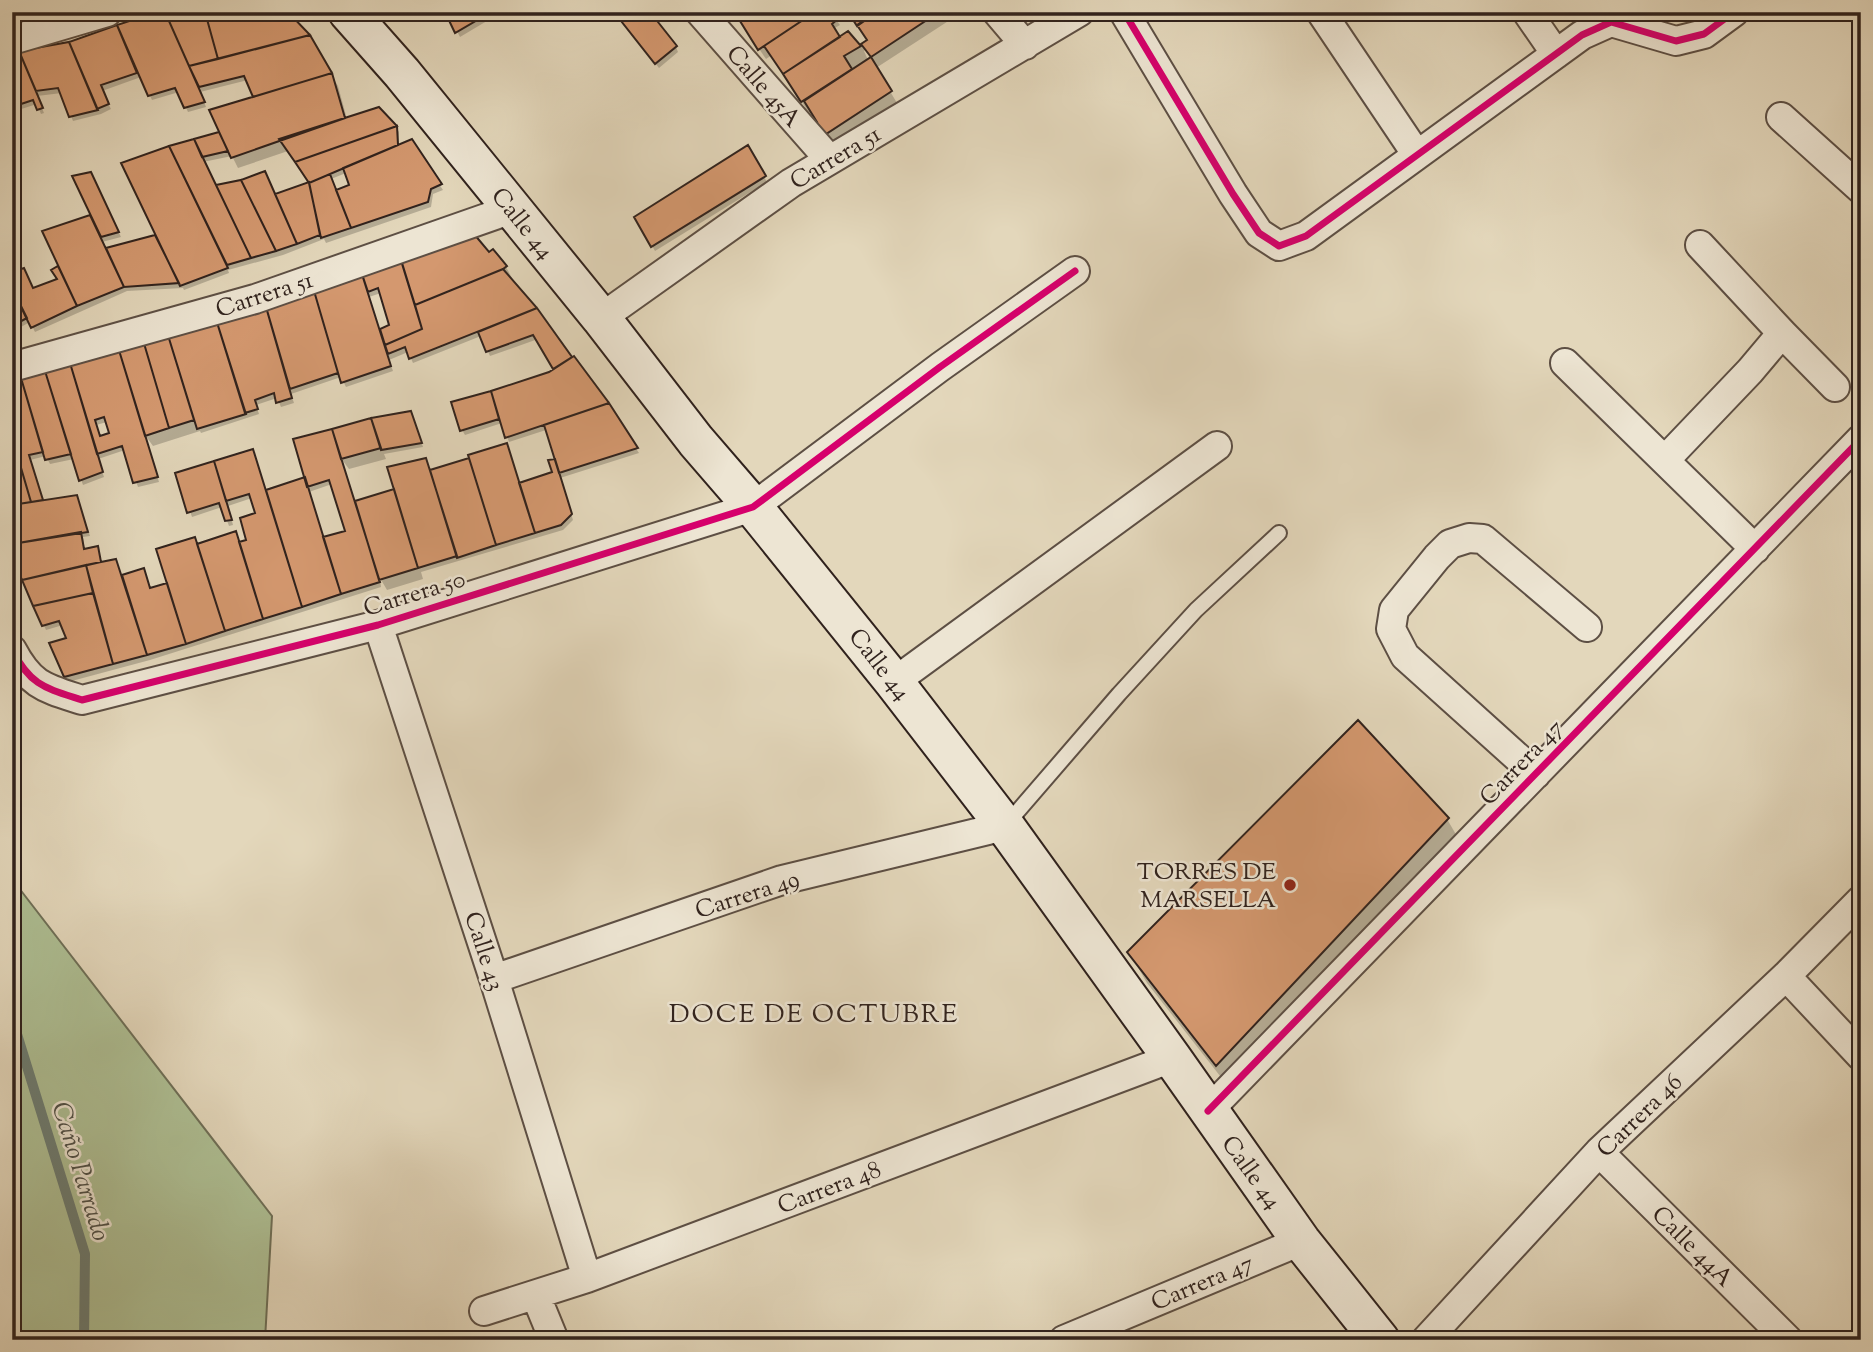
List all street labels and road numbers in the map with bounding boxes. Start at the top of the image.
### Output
street label: Calle 45A [717,39,808,136]
street label: Carrera 51 [784,118,888,199]
street label: Calle 44 [482,181,561,267]
street label: Carrera 51 [212,264,318,328]
street label: Carrera 50 [359,563,470,627]
street label: Calle 44 [839,622,918,709]
street label: Carrera 47 [1473,713,1572,814]
street label: Carrera 49 [691,863,804,929]
street label: Calle 43 [454,908,512,996]
street label: Carrera 46 [1590,1067,1691,1166]
street label: Calle 44 [1212,1129,1289,1217]
street label: Carrera 48 [773,1154,886,1224]
street label: Calle 44A [1643,1199,1740,1296]
street label: Carrera 47 [1146,1247,1259,1321]

